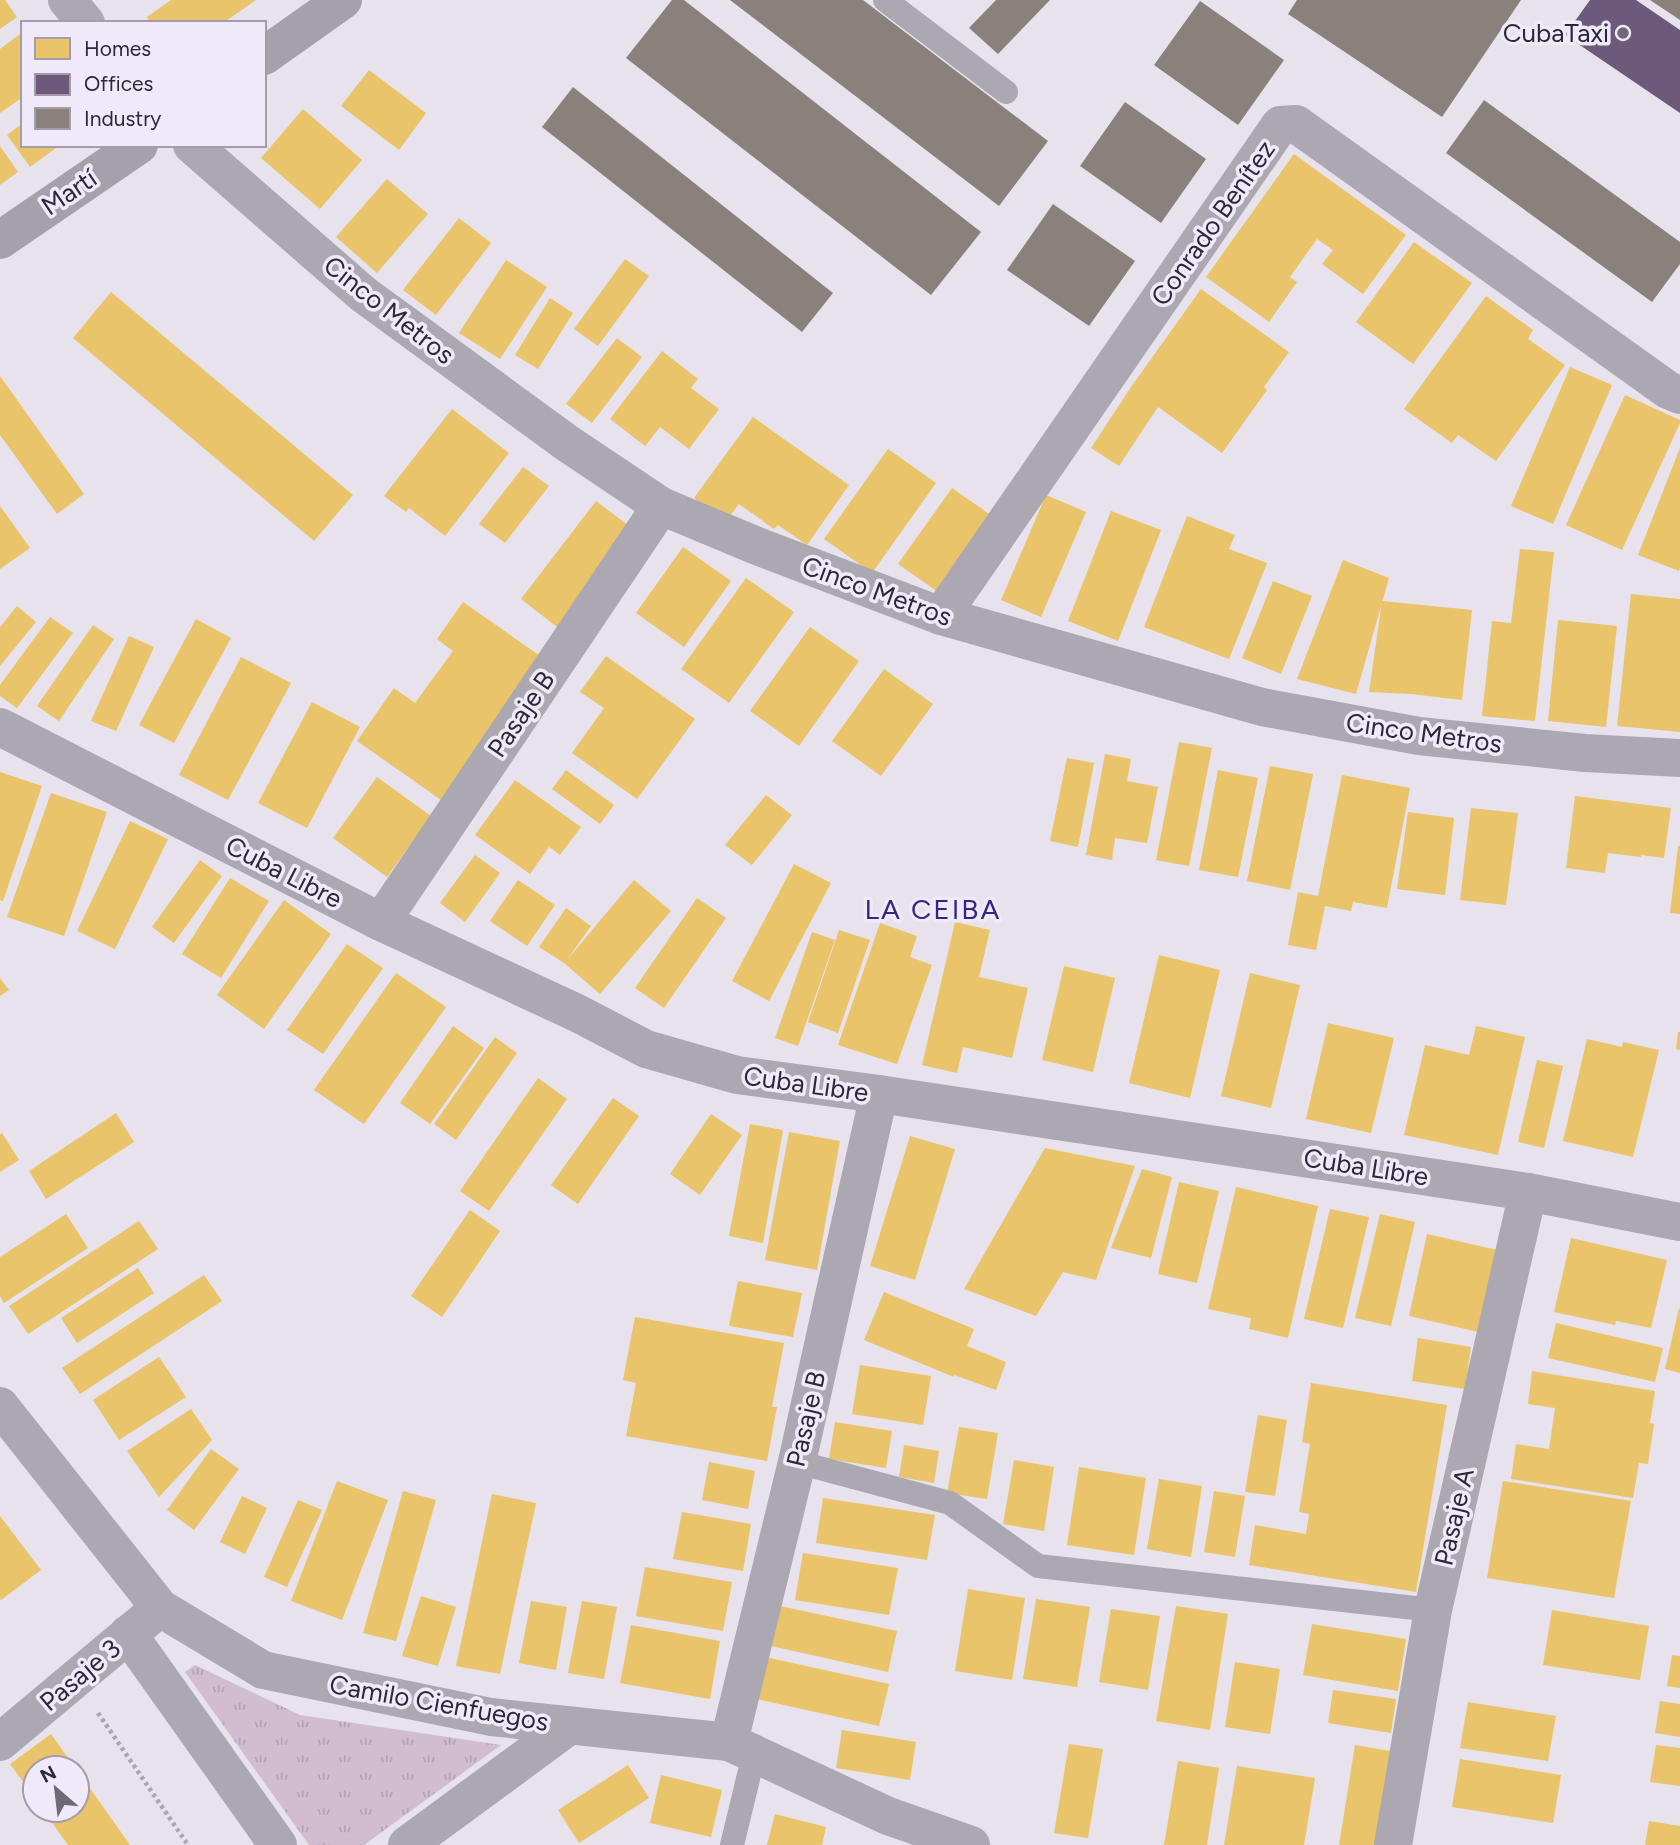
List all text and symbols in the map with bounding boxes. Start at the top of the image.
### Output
place label: CubaTaxi [1503,17,1609,49]
legend [21,21,266,147]
marker: CubaTaxi [1615,25,1631,41]
text: Homes [84,36,151,61]
text: Offices [84,71,153,96]
text: Industry [84,106,161,131]
street label: Conrado Benítez [1144,134,1282,312]
street label: Martí [35,161,104,222]
street label: Cinco Metros [317,249,461,371]
street label: Cinco Metros [798,549,956,633]
street label: Pasaje B [481,665,561,763]
street label: Cinco Metros [1344,706,1504,760]
street label: Cuba Libre [221,829,347,915]
district label: LA CEIBA [865,892,1001,926]
street label: Cuba Libre [741,1059,871,1109]
street label: Cuba Libre [1301,1141,1431,1193]
street label: Pasaje B [780,1368,832,1470]
street label: Pasaje A [1427,1465,1481,1569]
street label: Pasaje 3 [33,1632,127,1718]
street label: Camilo Cienfuegos [327,1668,551,1738]
north arrow [21,1754,91,1824]
text: N [36,1761,60,1788]

